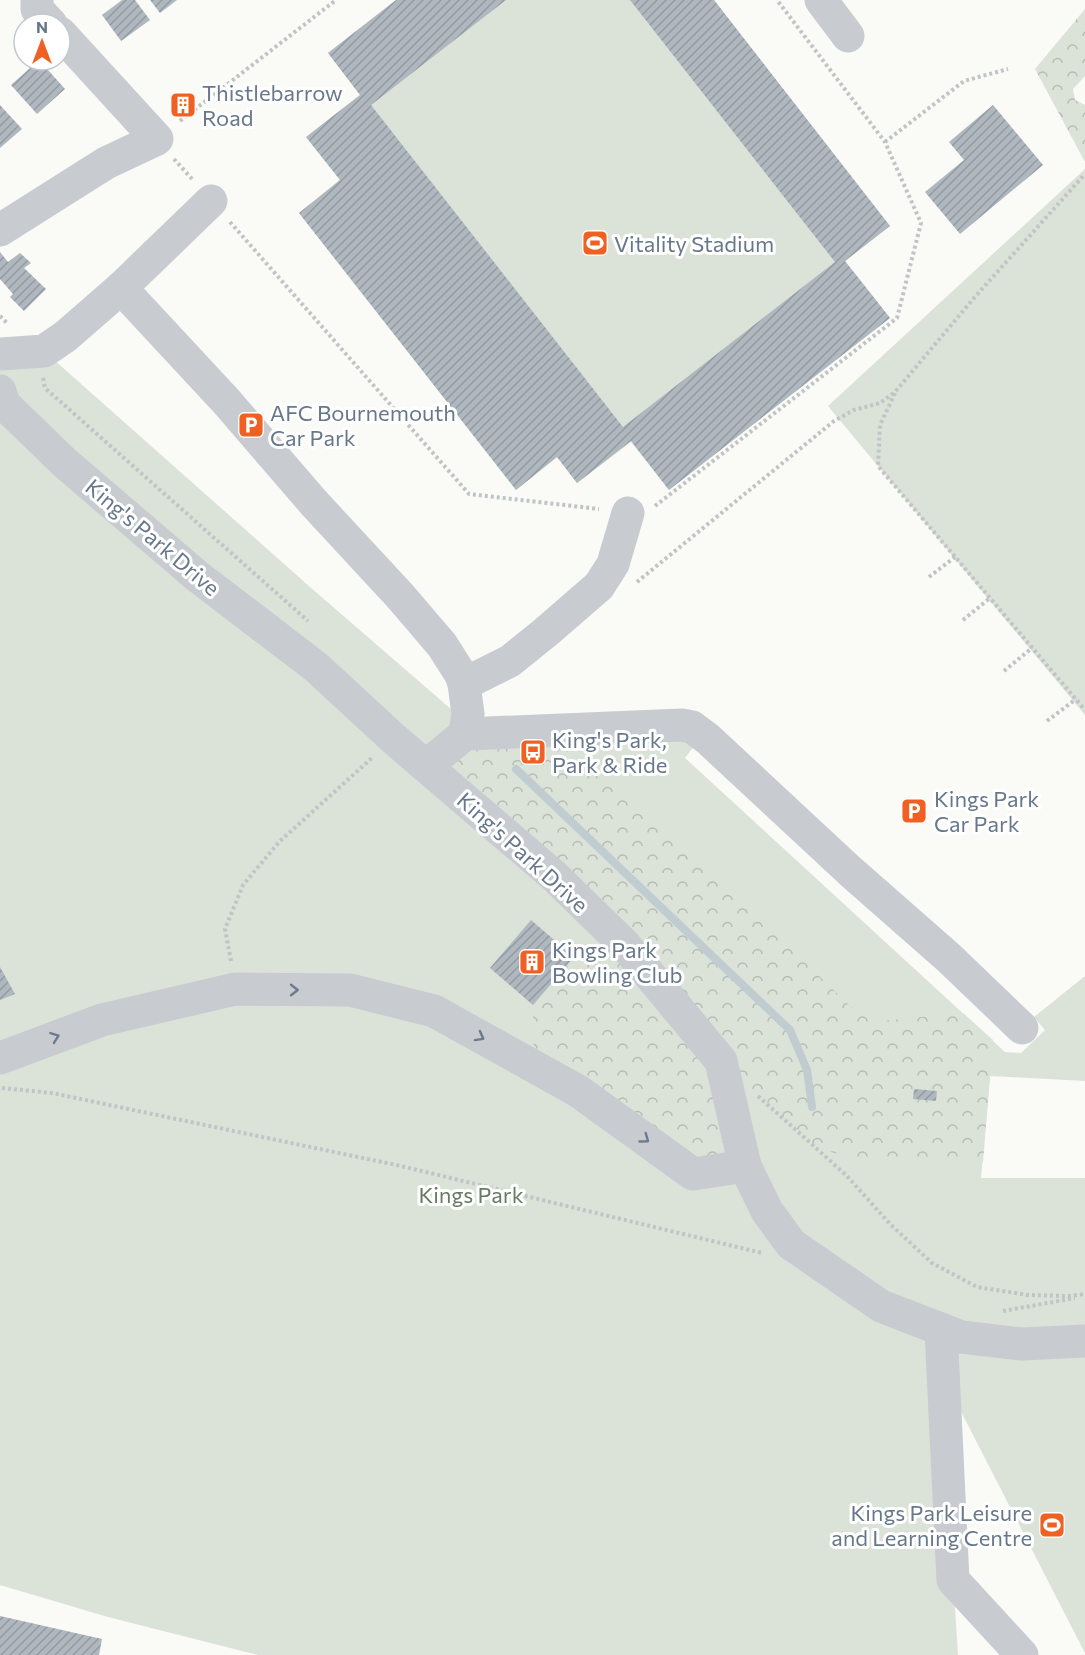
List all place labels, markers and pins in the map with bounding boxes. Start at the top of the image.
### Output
place label: Thistlebarrow Road [202,79,343,131]
building icon: Thistlebarrow Road [168,90,198,120]
sports icon: Vitality Stadium [580,228,610,258]
place label: Vitality Stadium [614,230,774,257]
place label: AFC Bournemouth Car Park [270,399,456,451]
parking icon: AFC Bournemouth Car Park [236,410,266,440]
place label: King's Park, Park & Ride [552,726,667,778]
bus stop icon: King's Park, Park & Ride [518,737,548,767]
place label: Kings Park Car Park [934,785,1039,837]
parking icon: Kings Park Car Park [899,796,929,826]
place label: Kings Park Bowling Club [552,936,683,988]
building icon: Kings Park Bowling Club [517,947,547,977]
place label: Kings Park Leisure and Learning Centre [831,1499,1032,1551]
sports icon: Kings Park Leisure and Learning Centre [1037,1510,1067,1540]

